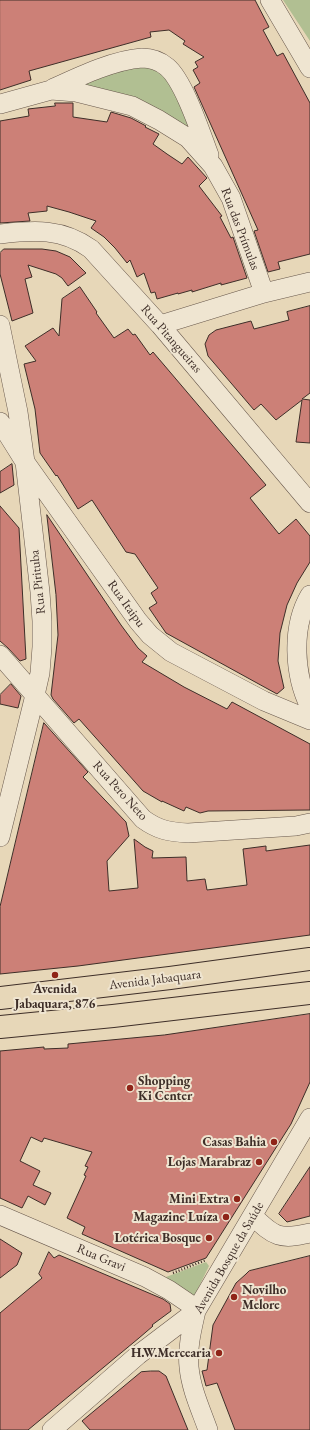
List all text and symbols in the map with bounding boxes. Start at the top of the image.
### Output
street label: Rua das Prímulas [217,186,263,272]
street label: Rua Pitangueiras [137,302,205,376]
street label: Rua Pirituba [27,549,49,615]
street label: Rua Itaipu [104,577,148,631]
street label: Rua Pero Neto [89,758,151,824]
street label: Avenida Jabaquara [108,967,202,993]
marker: Avenida Jabaquara, 876 [50,970,60,980]
place label: Avenida Jabaquara, 876 [15,981,95,1012]
place label: Shopping Ki Center [138,1073,192,1104]
marker: Shopping Ki Center [125,1083,135,1093]
place label: Casas Bahia [202,1134,266,1150]
marker: Casas Bahia [269,1137,279,1147]
place label: Lojas Marabraz [168,1154,251,1170]
marker: Lojas Marabraz [254,1157,264,1167]
place label: Mini Extra [169,1191,229,1207]
marker: Mini Extra [232,1194,242,1204]
street label: Avenida Bosque da Saúde [191,1199,267,1317]
place label: Magazine Luíza [133,1209,218,1225]
marker: Magazine Luíza [221,1212,231,1222]
place label: Lotérica Bosque [114,1230,201,1246]
marker: Lotérica Bosque [204,1233,214,1243]
street label: Rua Gravi [74,1241,128,1275]
place label: Novilho Melore [242,1282,286,1313]
marker: Novilho Melore [229,1292,239,1302]
place label: H.W.Mercearia [131,1345,211,1361]
marker: H.W.Mercearia [214,1348,224,1358]

